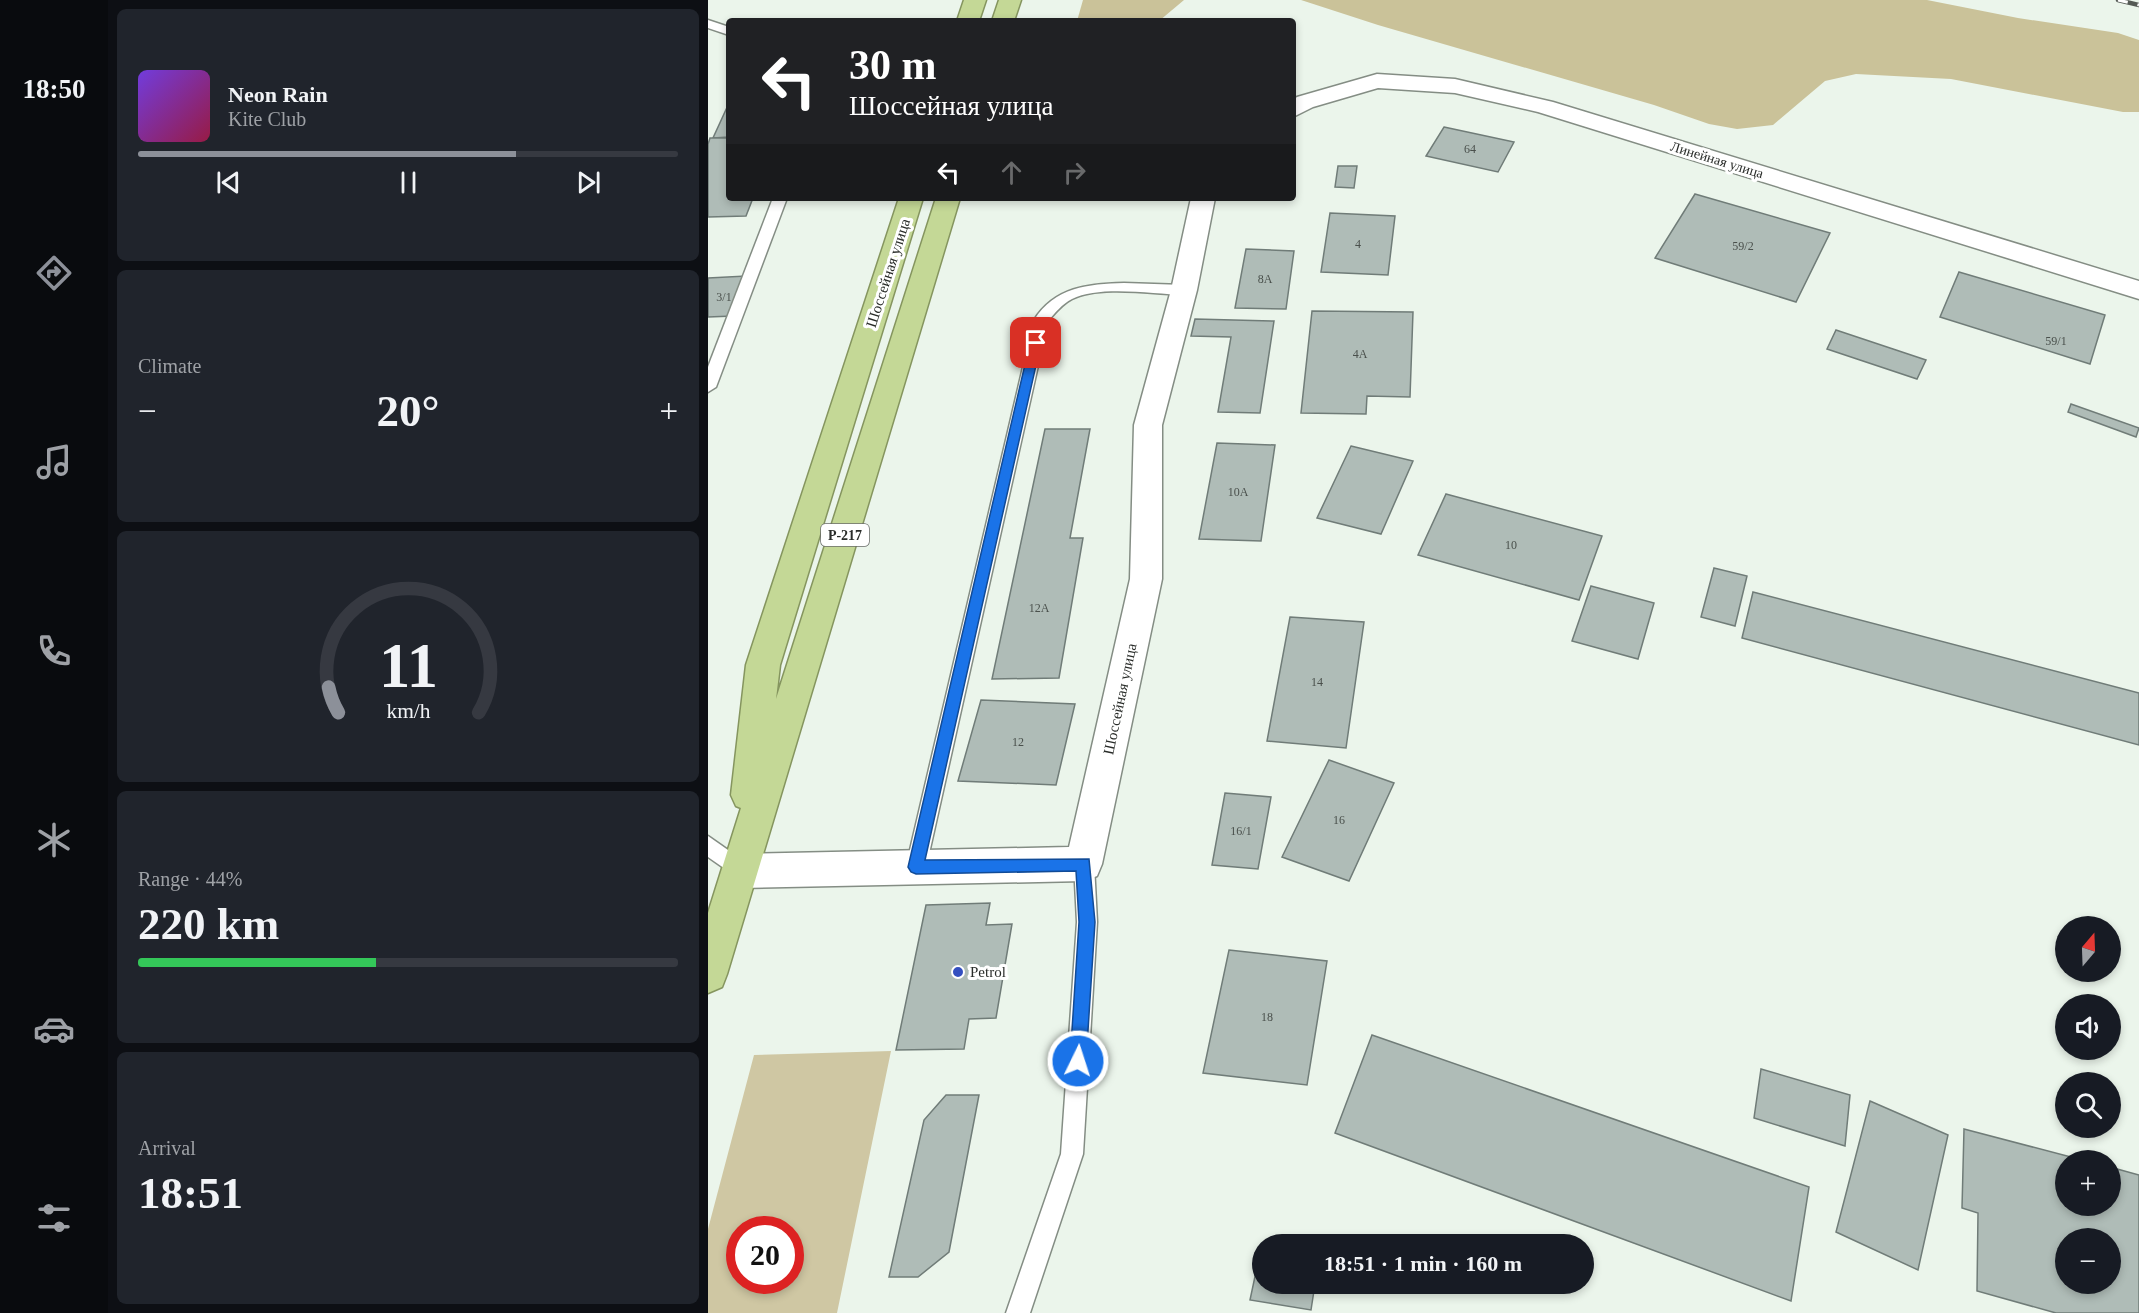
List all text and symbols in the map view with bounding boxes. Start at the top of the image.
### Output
icon: left [750,42,828,120]
text: 30 m [849,42,937,88]
text: 18:50 [23,74,86,104]
text: Neon Rain [228,82,328,107]
text: Шоссейная улица [849,91,1053,121]
text: Kite Club [228,108,306,130]
street label: Линейная улица [1669,139,1766,181]
house number: 64 [1464,142,1476,156]
icon: left [932,156,965,189]
icon: ahead [995,156,1028,189]
icon: right [1058,156,1091,189]
icon: previous [212,166,245,199]
icon: pause [392,166,425,199]
icon: next [572,166,605,199]
street label: Шоссейная улица [863,216,913,329]
house number: 4 [1355,237,1361,251]
house number: 59/2 [1732,239,1754,253]
icon: directions [33,252,75,294]
house number: 8А [1258,272,1273,286]
house number: 3/1 [716,290,732,304]
pin [1010,317,1061,368]
icon: arrive [1019,326,1052,359]
house number: 59/1 [2045,334,2067,348]
house number: 4А [1353,347,1368,361]
text: Climate [138,355,201,377]
text: 20° [377,386,440,436]
text: − [138,393,157,429]
text: + [659,393,678,429]
icon: music [33,441,75,483]
house number: 10А [1228,485,1249,499]
road number: Р-217 [821,524,869,546]
house number: 10 [1505,538,1517,552]
house number: 12А [1029,601,1050,615]
icon: phone [33,630,75,672]
text: 11 [379,632,437,701]
street label: Шоссейная улица [1100,641,1140,756]
house number: 14 [1311,675,1323,689]
text: km/h [386,700,430,724]
house number: 12 [1012,735,1024,749]
house number: 16 [1333,813,1345,827]
icon: climate [33,819,75,861]
house number: 16/1 [1230,824,1252,838]
text: Range · 44% [138,868,242,890]
text: 220 km [138,899,279,949]
north arrow [2055,916,2121,982]
map controls [2055,916,2121,1294]
place label: Petrol [970,964,1006,980]
marker: Petrol [951,965,965,979]
button: sound [2055,994,2121,1060]
icon: car [33,1008,75,1050]
house number: 18 [1261,1010,1273,1024]
position arrow [1046,1029,1110,1093]
button: search [2055,1072,2121,1138]
text: Arrival [138,1137,196,1159]
button: + [2055,1150,2121,1216]
text: 18:51 [138,1168,243,1218]
icon: filters [33,1197,75,1239]
speed limit sign: 20 [726,1216,804,1294]
button: − [2055,1228,2121,1294]
text: 18:51 · 1 min · 160 m [1324,1251,1522,1276]

